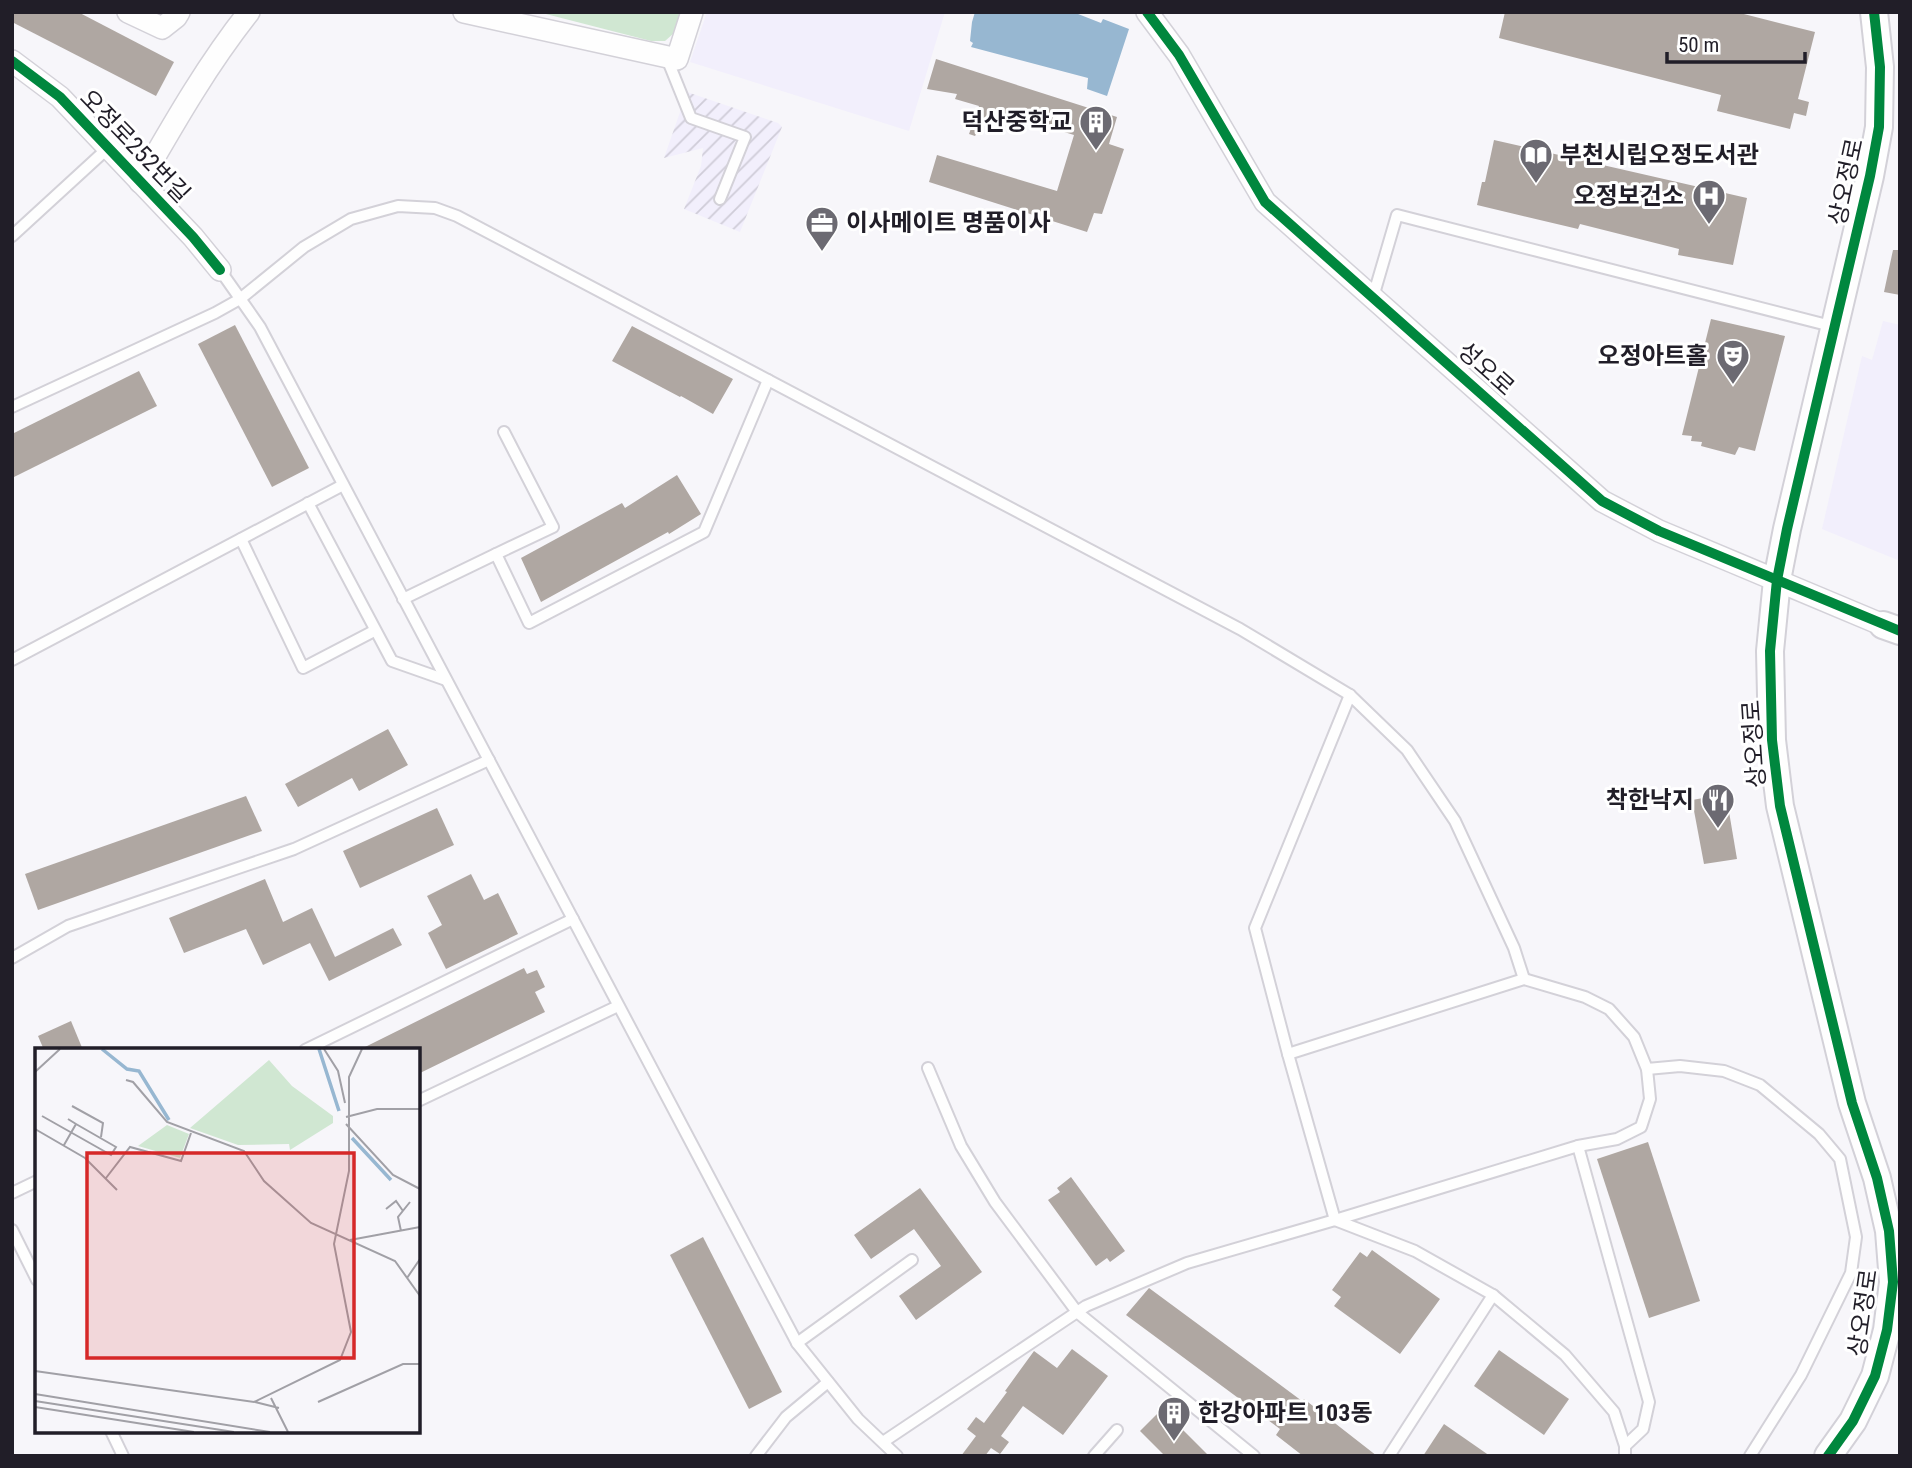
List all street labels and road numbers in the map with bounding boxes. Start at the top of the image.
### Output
street label: 오정로252번길 [74,84,196,208]
street label: 상오정로 [1823,136,1869,228]
street label: 성오로 [1452,336,1520,402]
street label: 상오정로 [1737,699,1771,789]
street label: 상오정로 [1843,1267,1883,1359]

